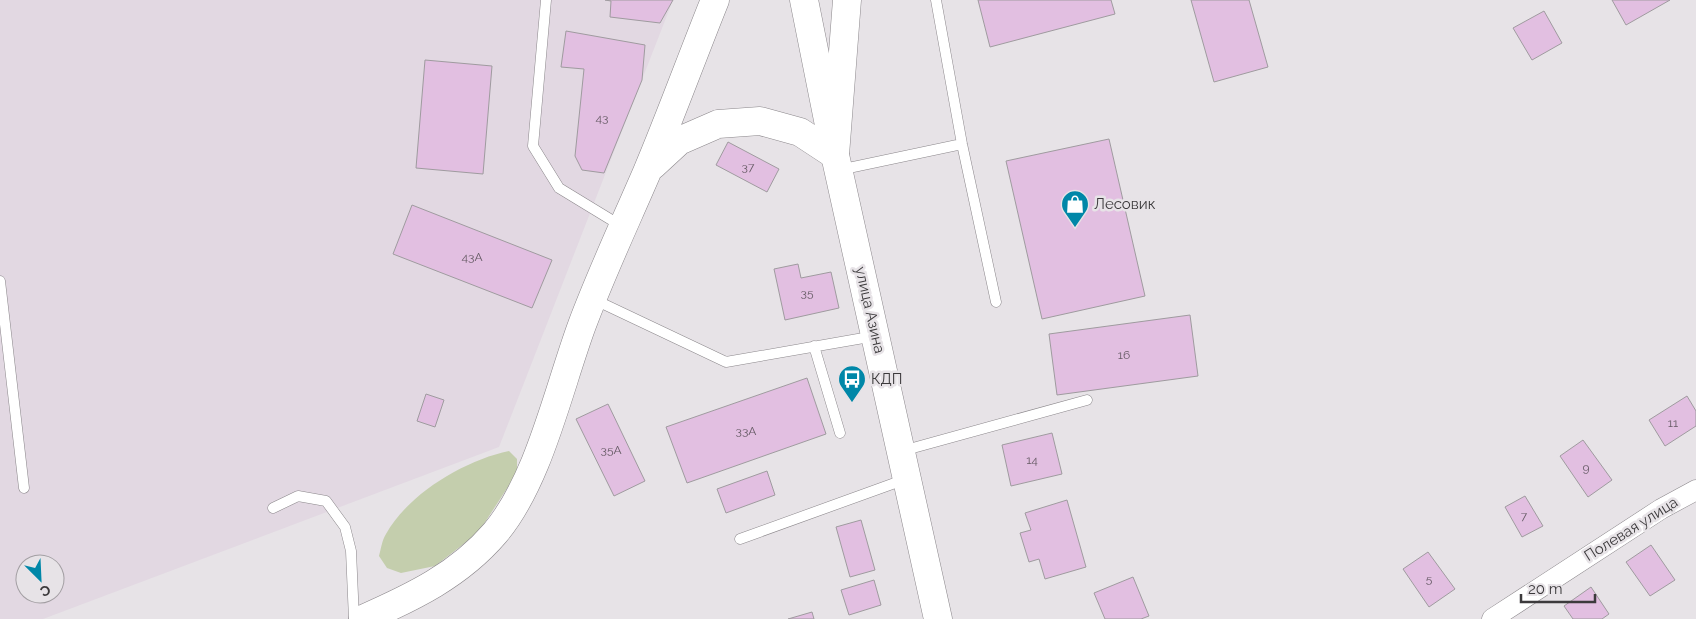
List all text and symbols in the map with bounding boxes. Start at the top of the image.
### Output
house number: 43 [596,111,608,125]
house number: 37 [742,160,755,174]
shop icon: Лесовик [1060,189,1090,228]
place label: Лесовик [1094,195,1156,213]
house number: 43А [461,250,483,264]
street label: улица Азина [851,265,889,355]
house number: 35 [801,286,814,300]
house number: 16 [1118,348,1130,362]
bus stop icon: КДП [837,364,867,403]
place label: КДП [871,370,902,388]
house number: 11 [1668,416,1678,430]
house number: 33А [736,424,756,438]
house number: 35А [600,443,622,457]
house number: 14 [1026,453,1038,467]
house number: 9 [1582,461,1590,475]
street label: Полевая улица [1581,493,1681,565]
house number: 7 [1521,509,1528,523]
north arrow [15,554,65,604]
house number: 5 [1426,572,1433,586]
scale bar [1521,572,1595,604]
text: 20 m [1528,580,1563,598]
text: С [37,582,53,600]

